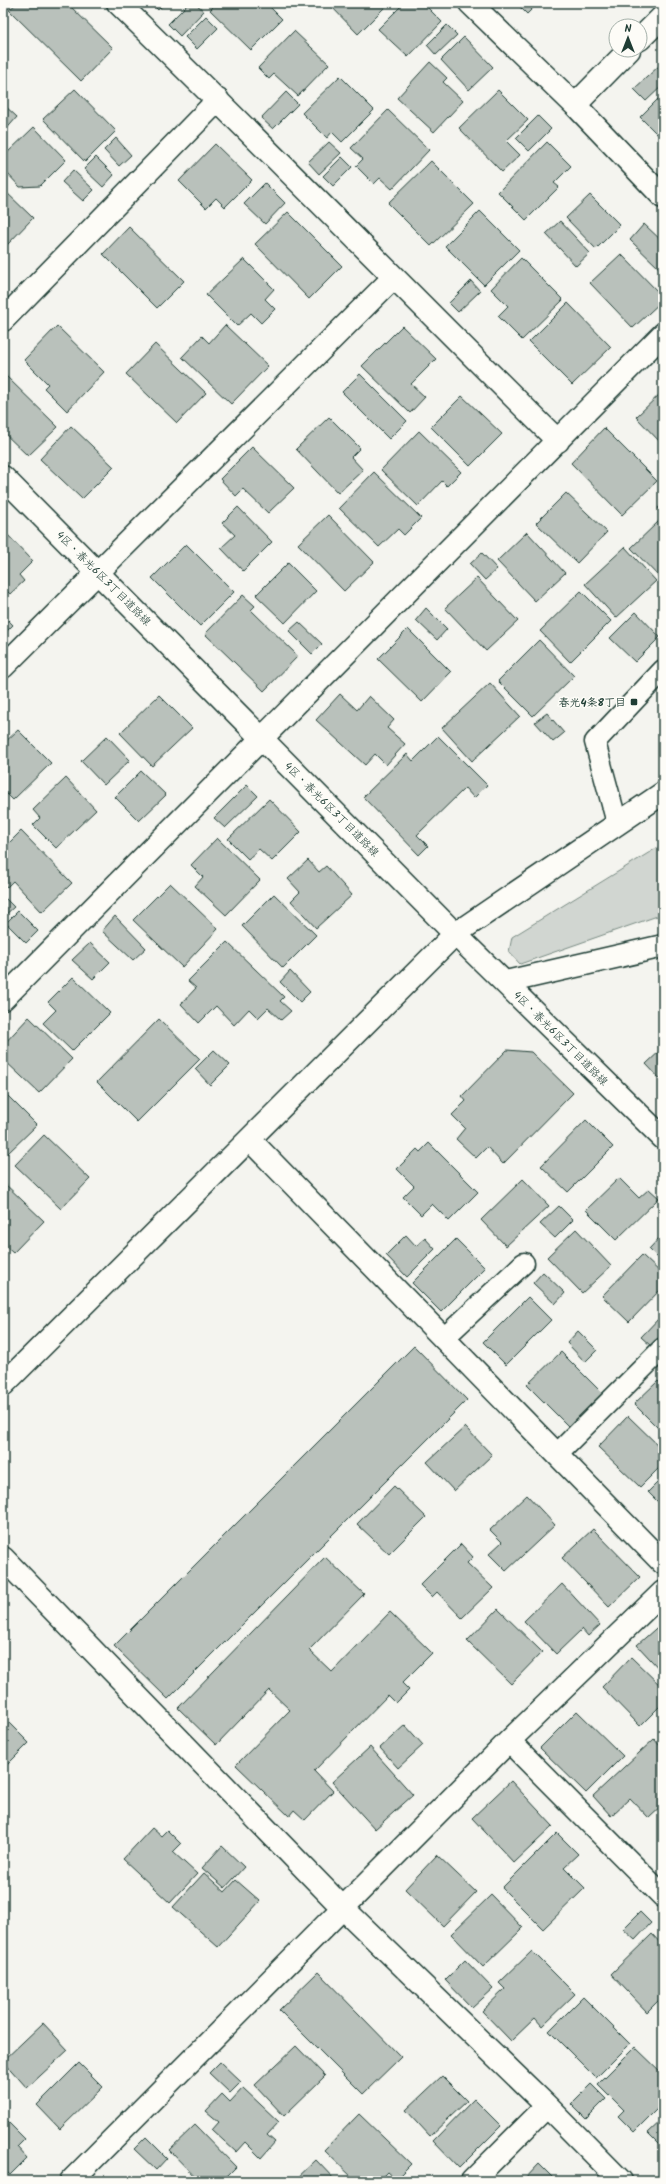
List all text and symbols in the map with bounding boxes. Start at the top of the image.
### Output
north arrow [608,18,648,58]
text: N [625,20,632,38]
street label: 4区・春光6区3丁目道路線 [52,527,155,630]
place label: 春光4条8丁目 [559,694,626,712]
marker: 春光4条8丁目 [629,697,639,707]
street label: 4区・春光6区3丁目道路線 [280,758,383,861]
street label: 4区・春光6区3丁目道路線 [509,987,612,1090]

